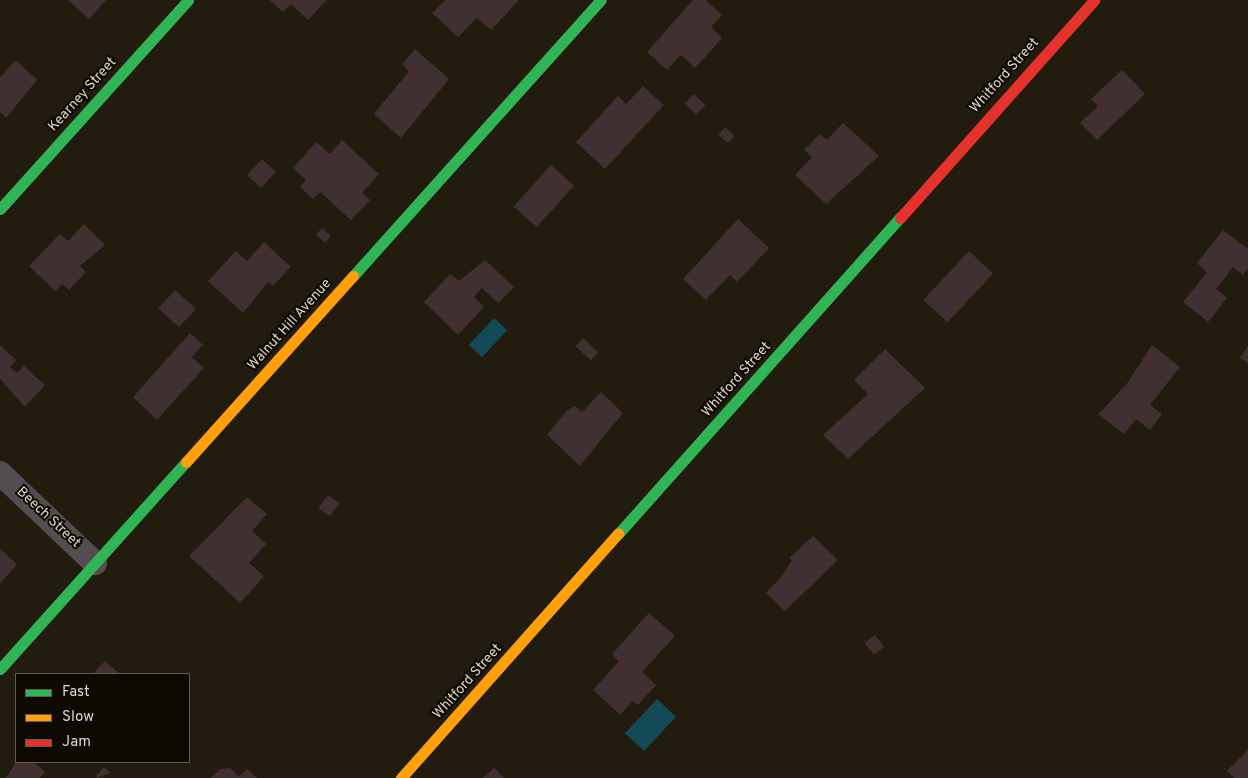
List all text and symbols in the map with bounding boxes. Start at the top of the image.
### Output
street label: Whitford Street [967,35,1043,117]
street label: Kearney Street [45,55,121,135]
street label: Walnut Hill Avenue [244,276,336,374]
street label: Whitford Street [699,339,775,421]
street label: Beech Street [12,484,84,552]
street label: Whitford Street [430,641,506,723]
legend [15,673,190,763]
text: Fast [62,683,90,702]
text: Slow [62,708,94,727]
text: Jam [62,733,91,752]

